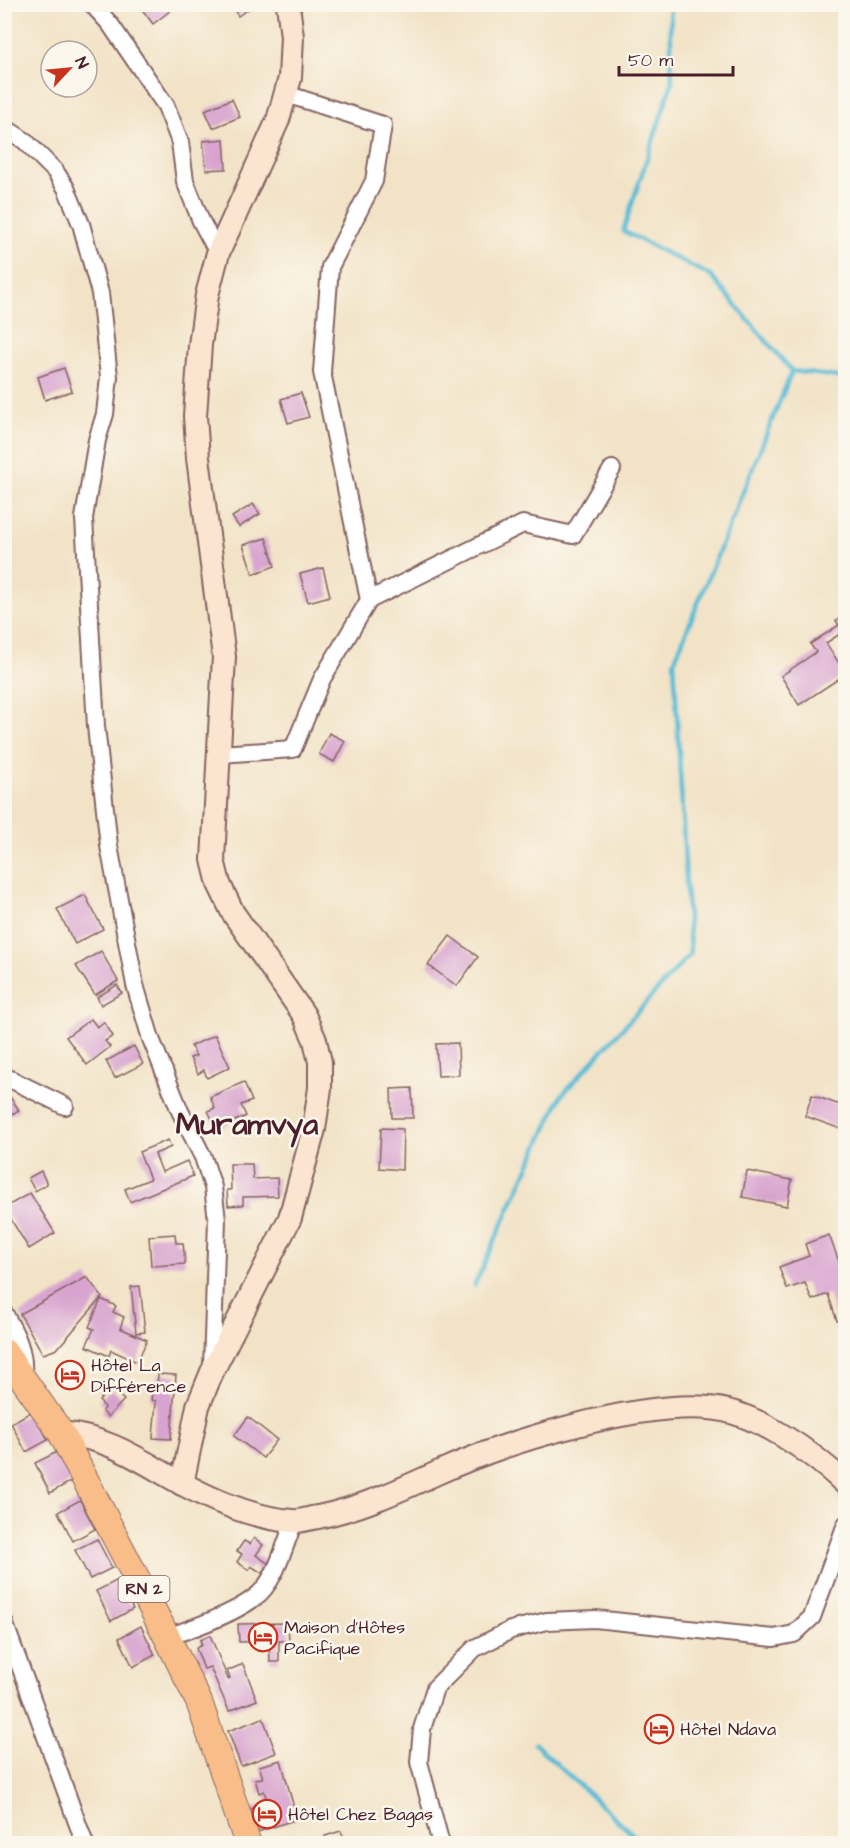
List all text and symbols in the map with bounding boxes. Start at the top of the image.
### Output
north arrow [39,39,99,99]
scale bar [619,39,733,77]
text: 50 m [628,48,673,73]
text: N [69,54,94,72]
district label: Muramvya [176,1104,319,1148]
place label: Hôtel La Différence [91,1353,187,1399]
hotel icon: Hôtel La Différence [54,1359,86,1391]
road number: RN 2 [118,1576,170,1602]
place label: Maison d'Hôtes Pacifique [284,1615,405,1661]
hotel icon: Maison d'Hôtes Pacifique [247,1621,279,1653]
hotel icon: Hôtel Ndava [643,1713,675,1745]
place label: Hôtel Ndava [680,1717,776,1742]
hotel icon: Hôtel Chez Bagas [251,1798,283,1830]
place label: Hôtel Chez Bagas [288,1802,433,1828]

